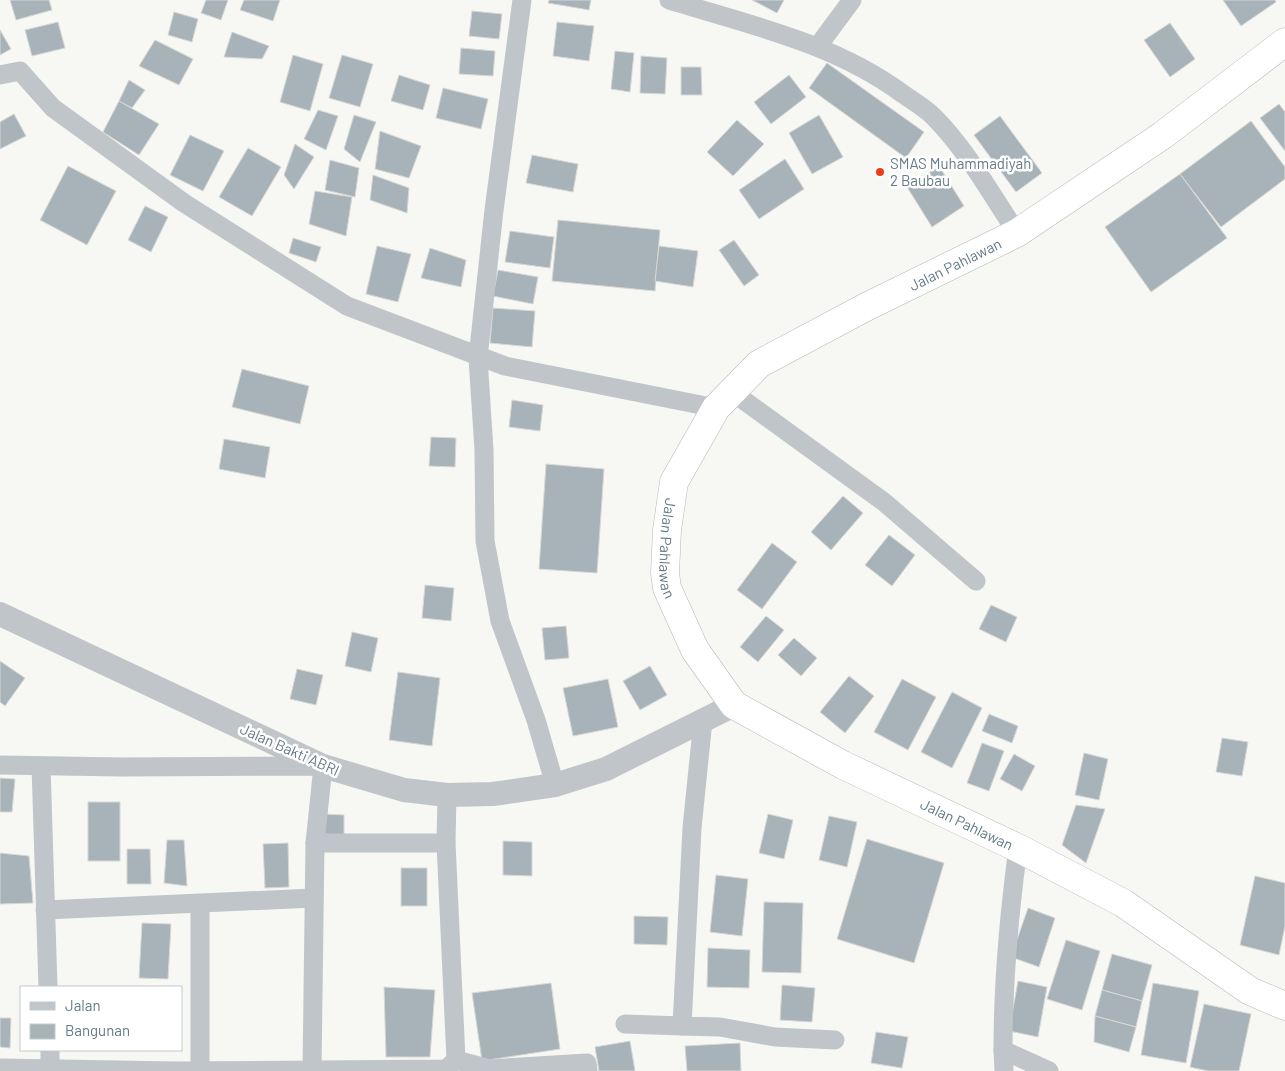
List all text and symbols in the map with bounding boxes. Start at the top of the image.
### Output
place label: SMAS Muhammadiyah 2 Baubau [890,154,1031,189]
marker: SMAS Muhammadiyah 2 Baubau [874,166,886,178]
street label: Jalan Pahlawan [906,234,1004,294]
street label: Jalan Pahlawan [656,497,681,601]
street label: Jalan Bakti ABRI [238,719,342,779]
street label: Jalan Pahlawan [918,794,1016,853]
legend [20,986,182,1051]
text: Jalan [65,996,101,1014]
text: Bangunan [65,1021,130,1039]

